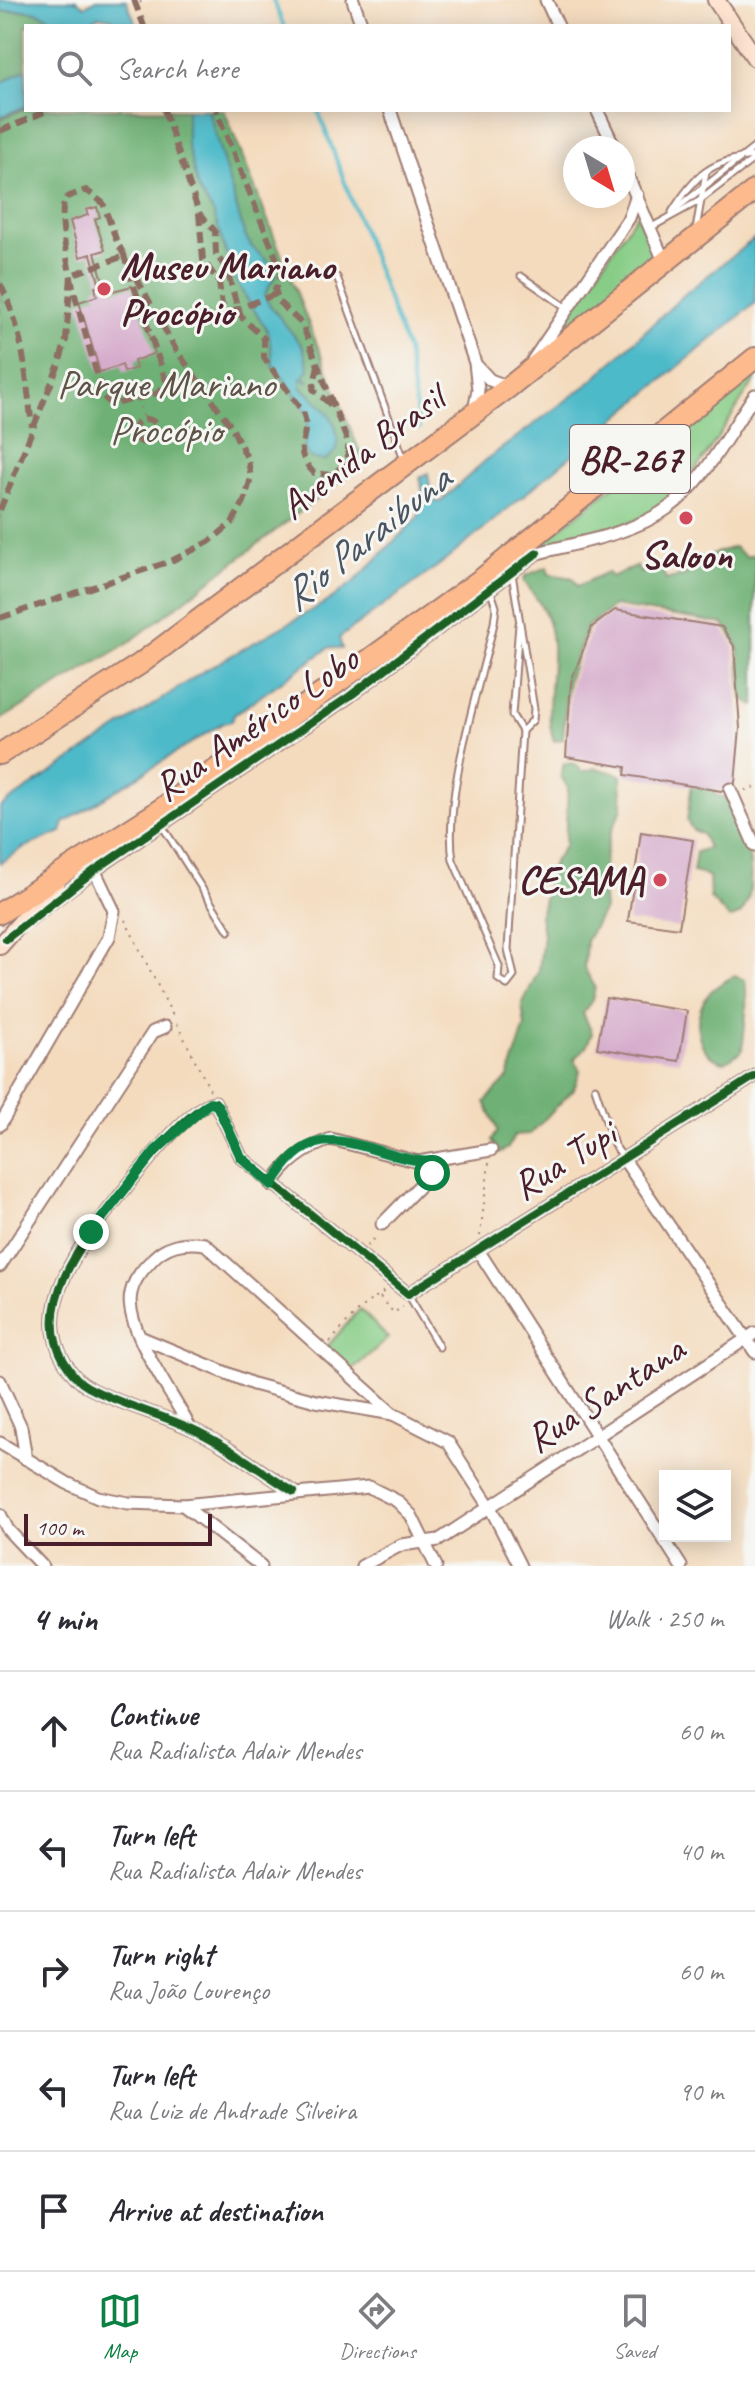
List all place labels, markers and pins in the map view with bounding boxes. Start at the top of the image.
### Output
place label: Museu Mariano Procópio [120,241,337,337]
marker: Museu Mariano Procópio [95,280,113,298]
marker: Saloon [677,509,695,527]
place label: Saloon [640,530,732,580]
place label: CESAMA [518,855,646,905]
marker: CESAMA [651,871,669,889]

